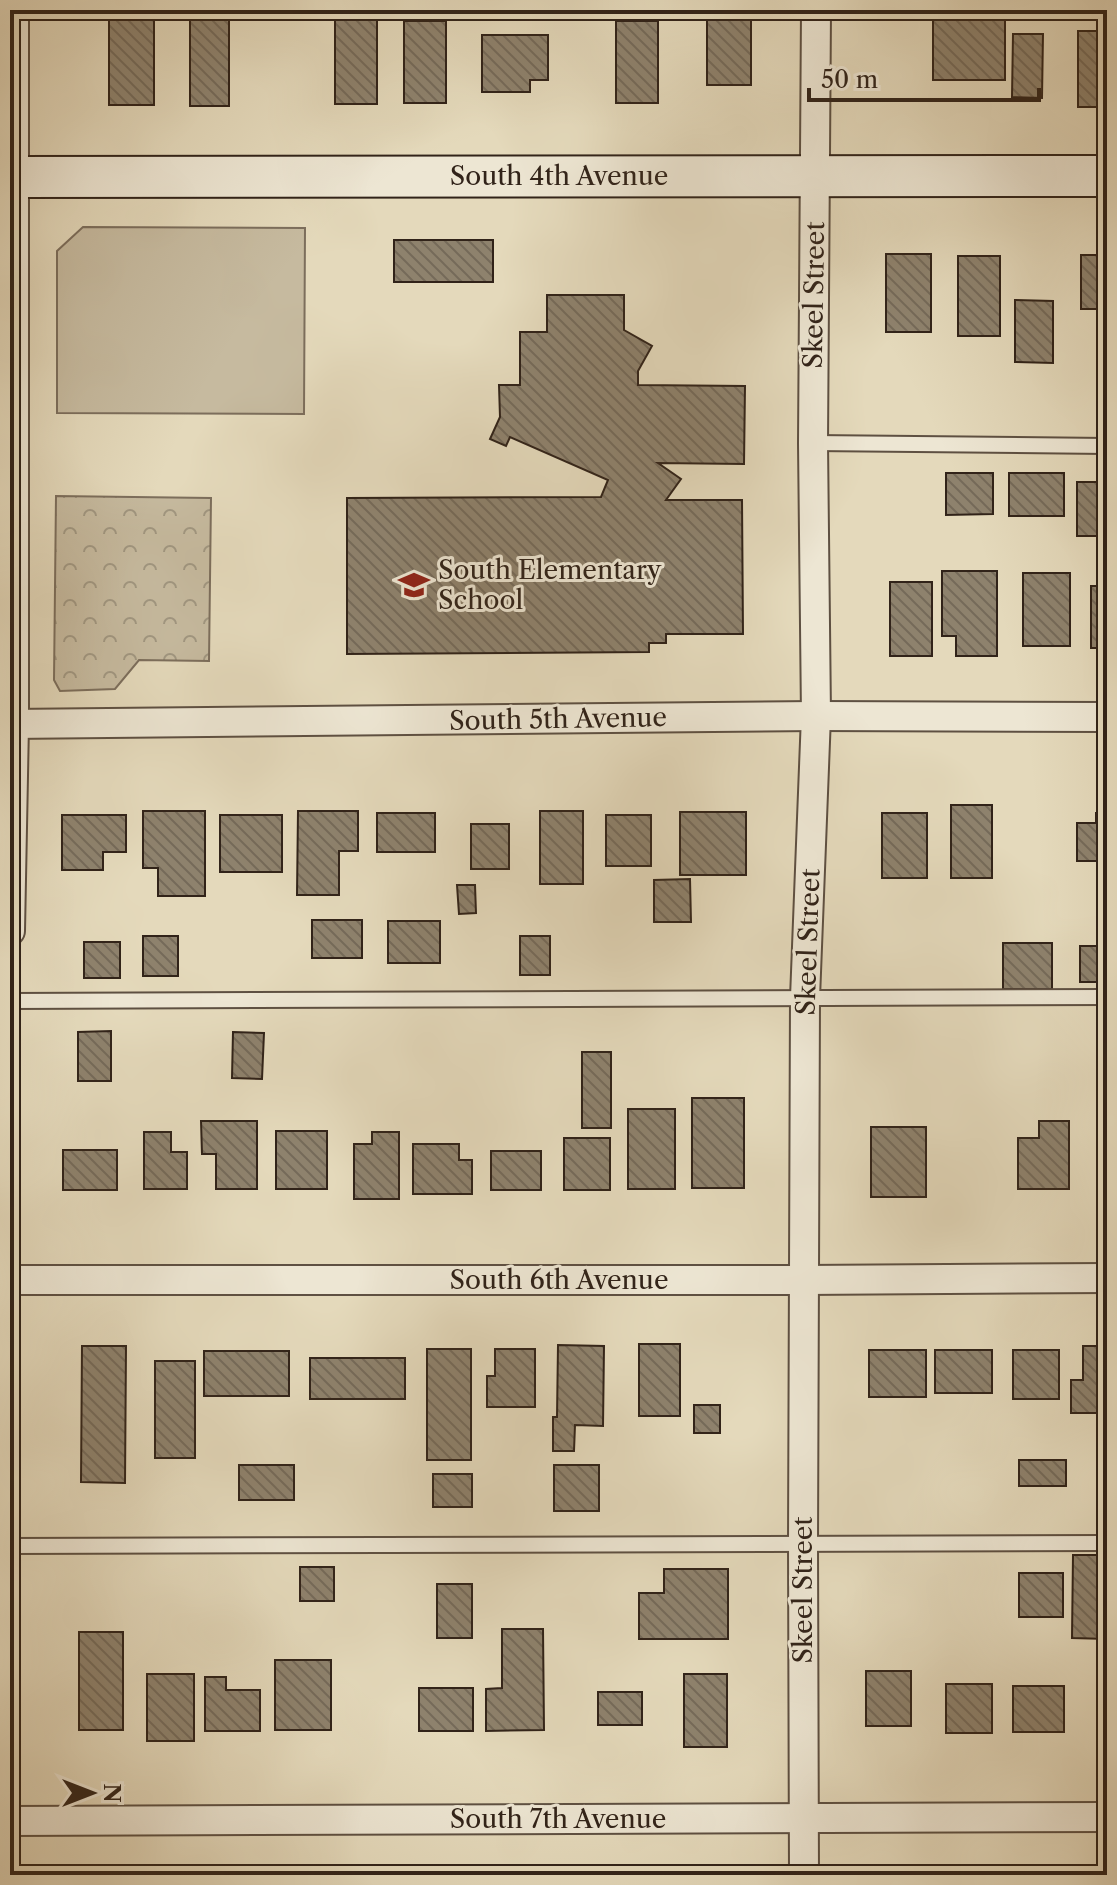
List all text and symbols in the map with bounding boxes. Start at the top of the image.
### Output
scale bar [809,52,1039,102]
text: 50 m [821,65,878,94]
street label: South 4th Avenue [450,160,668,192]
street label: Skeel Street [797,220,831,369]
place label: South Elementary School [438,554,662,616]
school or university icon: South Elementary School [397,568,431,602]
street label: South 5th Avenue [449,701,667,737]
street label: Skeel Street [789,867,827,1016]
street label: South 6th Avenue [450,1264,668,1296]
street label: Skeel Street [787,1516,819,1664]
north arrow [52,1753,132,1833]
text: N [98,1783,125,1803]
street label: South 7th Avenue [450,1803,666,1835]

